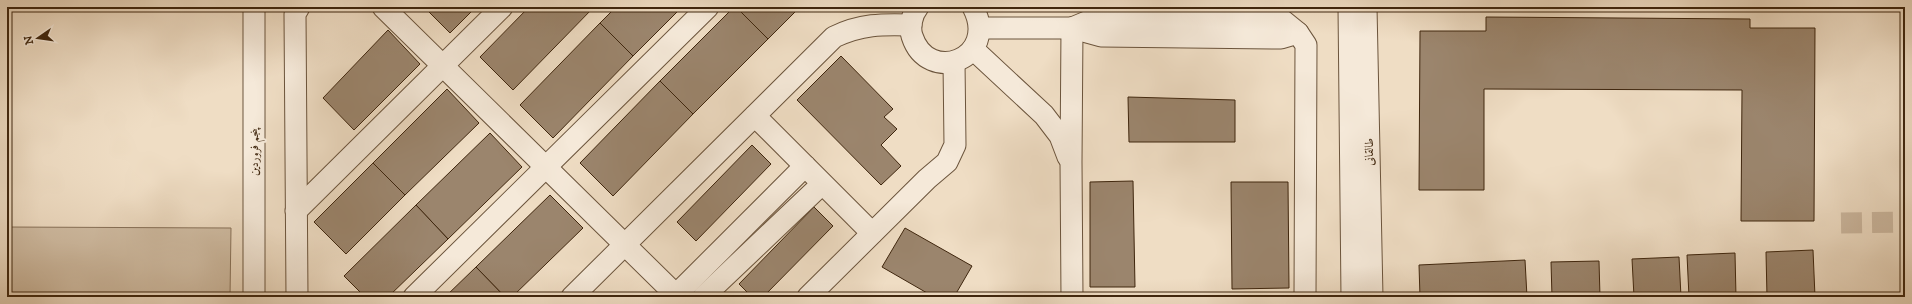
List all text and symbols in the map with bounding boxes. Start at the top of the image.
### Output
north arrow [18,18,58,58]
text: N [21,34,37,46]
street label: پنجم فروردین [247,127,265,176]
street label: طالقانی [1362,138,1377,166]

